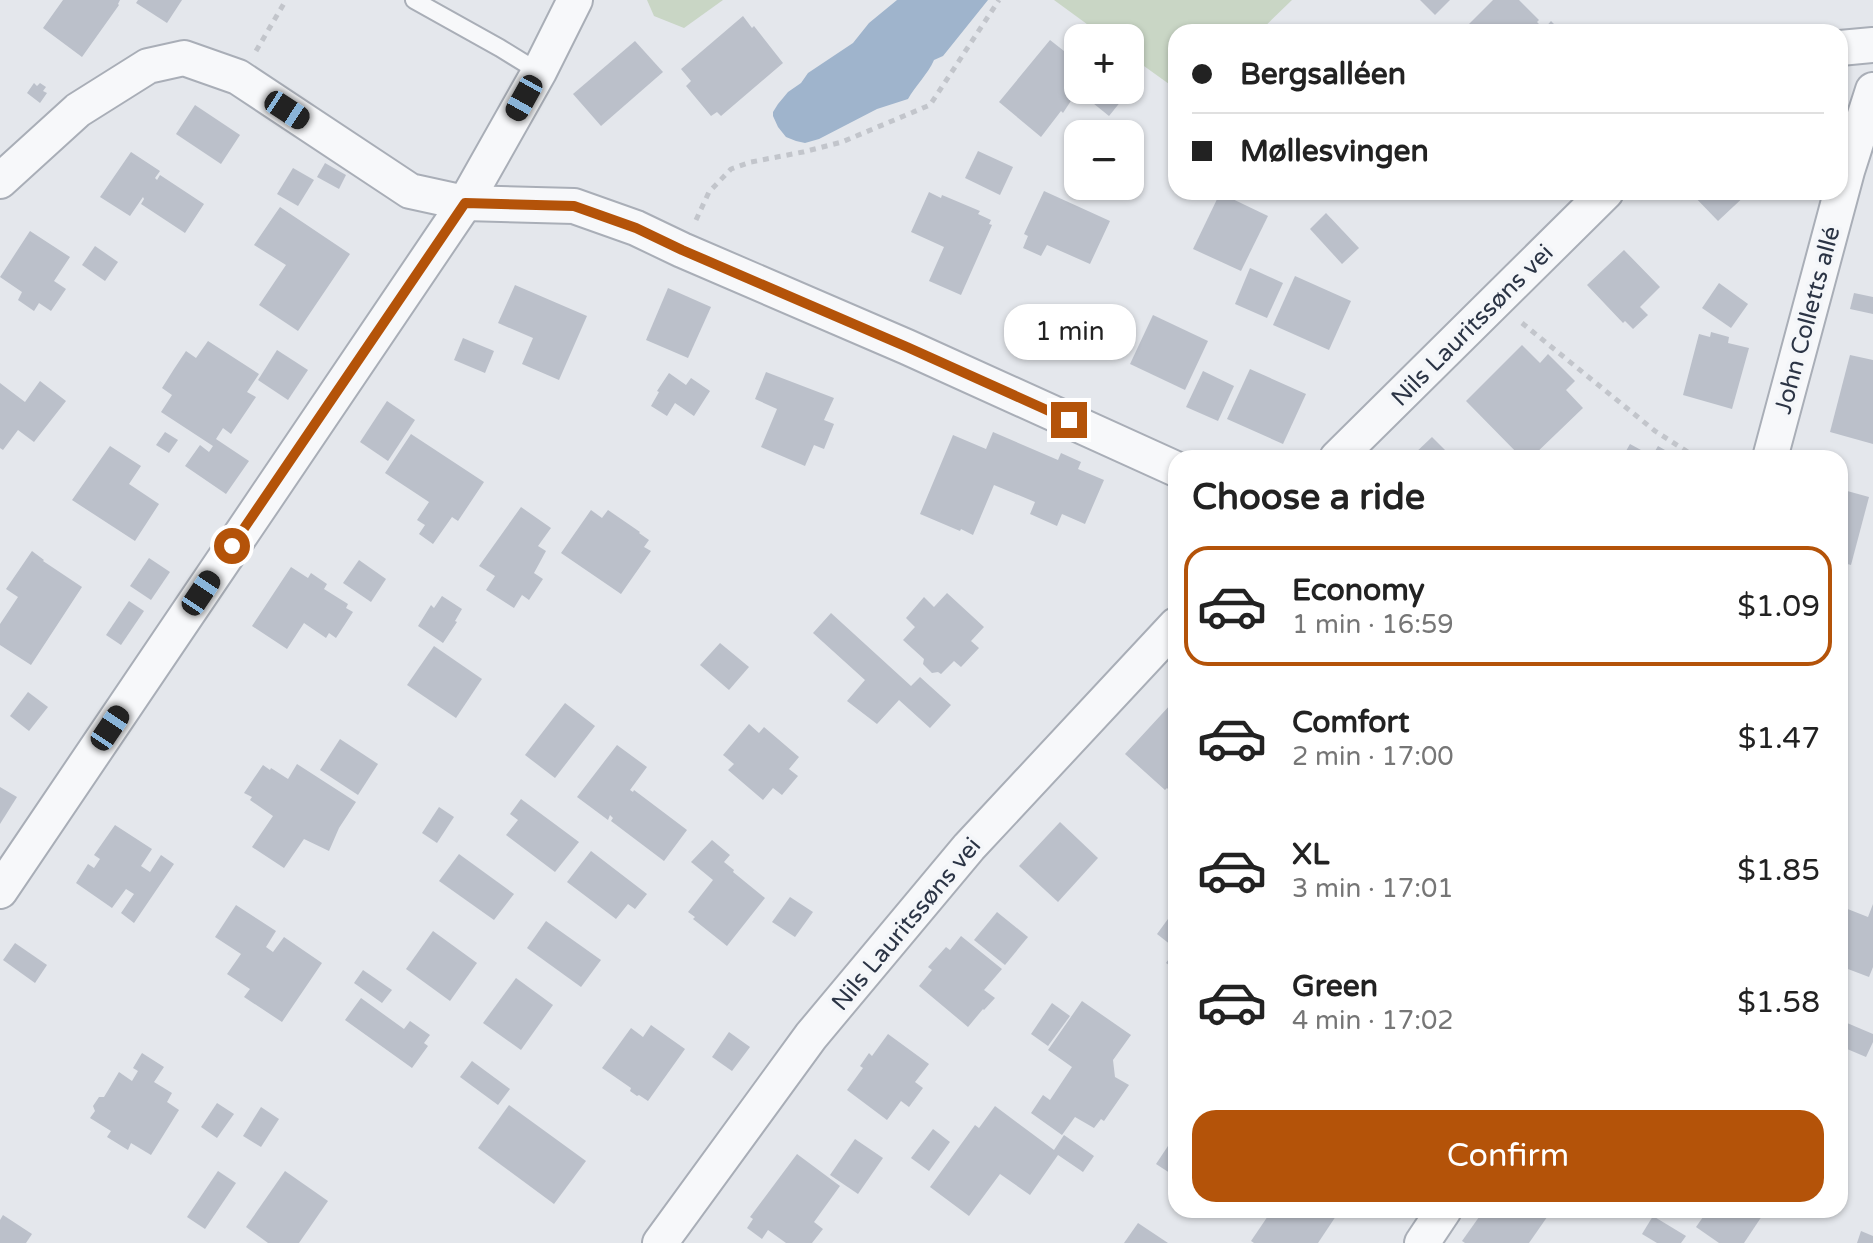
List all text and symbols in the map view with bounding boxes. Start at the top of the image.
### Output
map controls [1064,24,1144,200]
button: + [1064,24,1144,104]
text: Bergsalléen [1240,56,1406,93]
car [502,71,546,125]
car [260,87,314,133]
button: − [1064,120,1144,200]
text: Møllesvingen [1240,133,1429,170]
street label: John Colletts allé [1769,223,1846,417]
street label: Nils Lauritssøns vei [1385,238,1559,412]
callout: 1 min [1003,304,1135,360]
text: 1 min [1035,316,1105,347]
route end [1051,402,1087,438]
text: Choose a ride [1192,476,1425,519]
route start [214,528,250,564]
car [178,566,224,620]
icon: car [1196,570,1268,642]
text: Economy [1292,572,1425,609]
text: $1.09 [1737,588,1820,625]
text: 1 min · 16:59 [1292,609,1454,640]
car [87,701,133,755]
icon: car [1196,702,1268,774]
text: Comfort [1292,704,1410,741]
text: $1.47 [1738,720,1820,757]
text: 2 min · 17:00 [1292,741,1454,772]
street label: Nils Lauritssøns vei [826,832,987,1017]
icon: car [1196,834,1268,906]
text: XL [1292,836,1329,873]
text: $1.85 [1737,852,1820,889]
text: 3 min · 17:01 [1292,873,1454,904]
icon: car [1196,966,1268,1038]
text: Green [1292,968,1378,1005]
text: $1.58 [1737,984,1820,1021]
text: 4 min · 17:02 [1292,1005,1454,1036]
button: Confirm [1192,1110,1824,1202]

